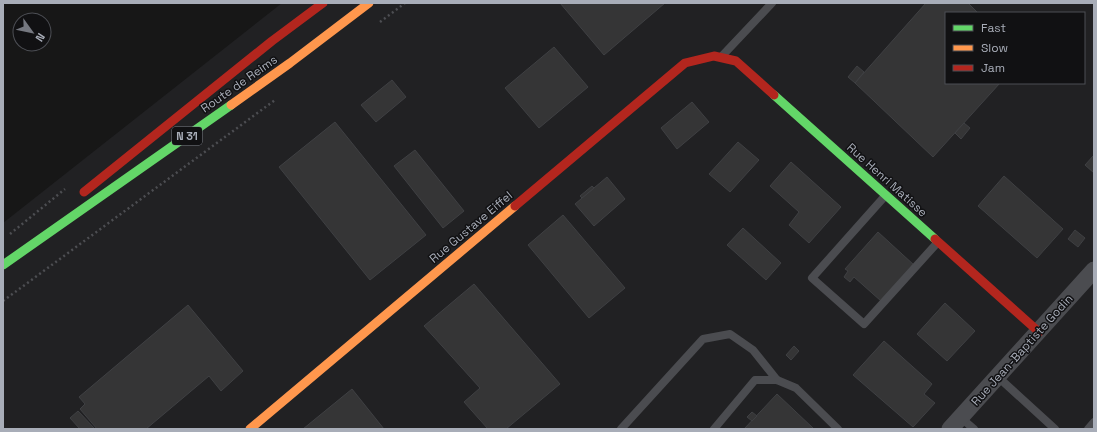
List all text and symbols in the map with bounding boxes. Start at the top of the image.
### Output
north arrow [12,12,52,52]
legend [945,12,1085,84]
text: Fast [981,20,1006,36]
text: N [33,31,48,44]
text: Slow [981,40,1008,56]
street label: Route de Reims [198,52,280,116]
text: Jam [981,60,1005,76]
road number: N 31 [172,127,202,145]
street label: Rue Henri Matisse [843,140,931,220]
street label: Rue Gustave Eiffel [426,188,516,266]
street label: Rue Jean-Baptiste Godin [968,291,1076,409]

